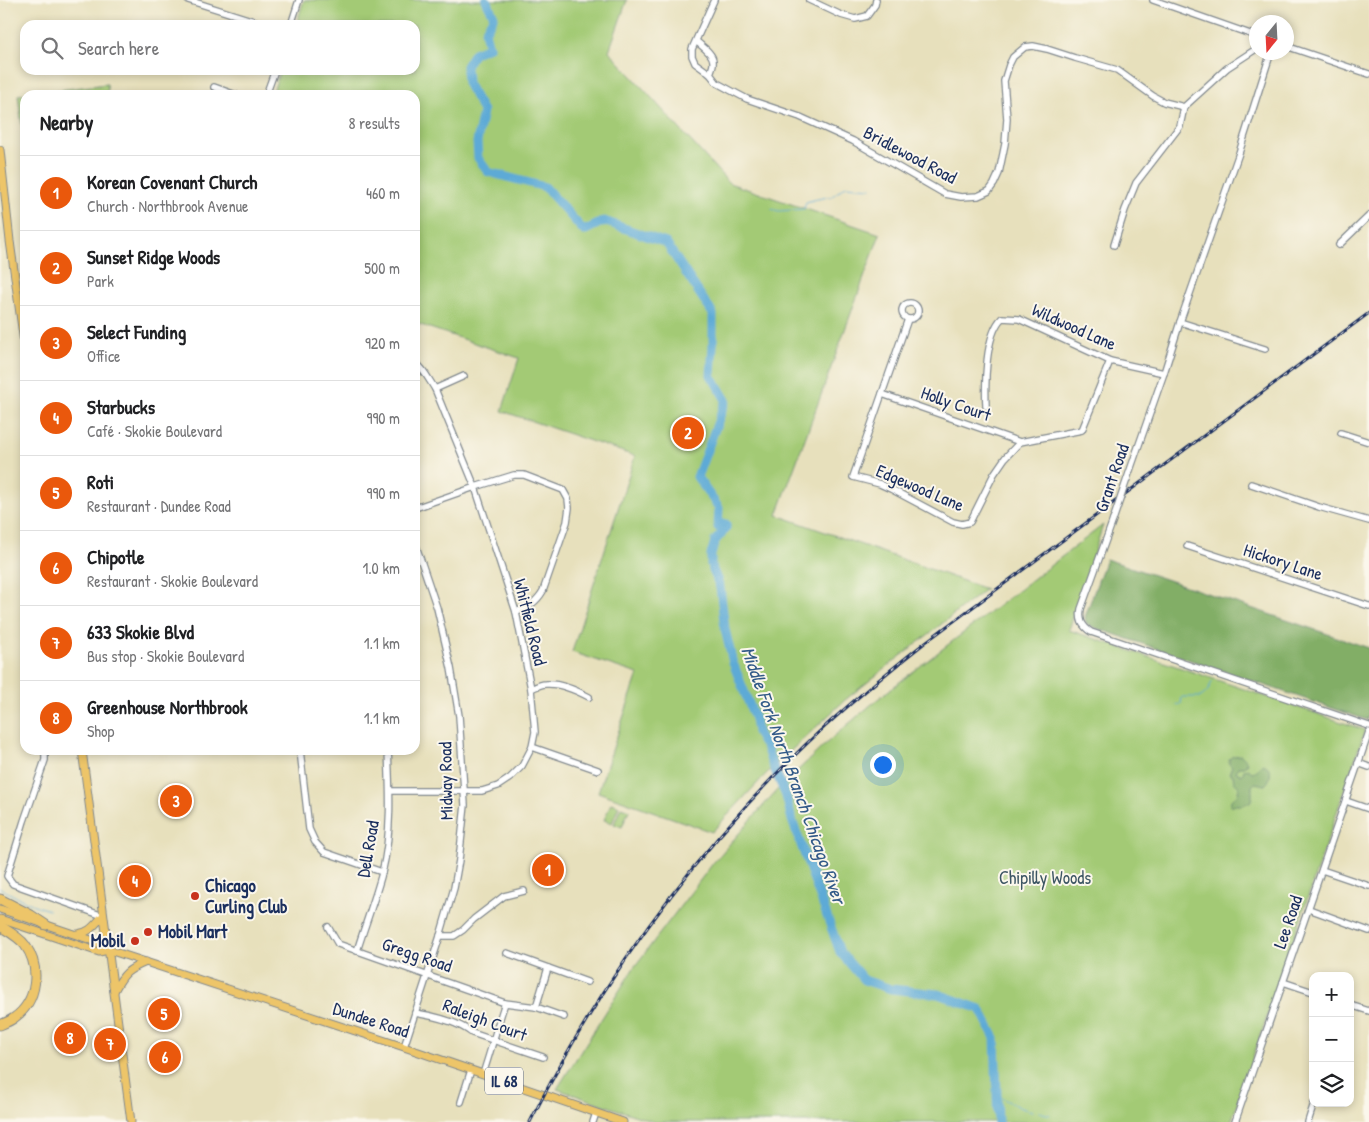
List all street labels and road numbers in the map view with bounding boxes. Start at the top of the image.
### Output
street label: Bridlewood Road [859,119,961,190]
street label: Wildwood Lane [1028,297,1120,356]
street label: Holly Court [918,380,995,427]
street label: Grant Road [1088,440,1135,515]
street label: Edgewood Lane [872,458,968,517]
street label: Hickory Lane [1240,537,1326,586]
street label: Whitfield Road [508,576,553,668]
street label: Midway Road [432,742,459,820]
street label: Dell Road [350,819,385,879]
street label: Lee Road [1267,892,1308,952]
street label: Gregg Road [379,931,455,978]
street label: Raleigh Court [439,992,532,1047]
street label: Dundee Road [330,995,413,1044]
road number: IL 68 [485,1068,523,1094]

